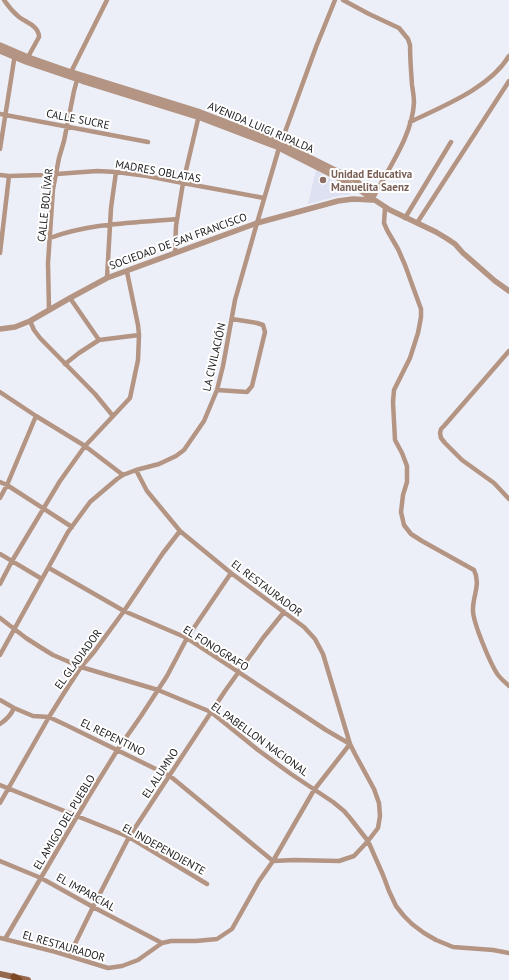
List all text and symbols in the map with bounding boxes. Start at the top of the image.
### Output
street label: AVENIDA LUIGI RIPALDA [206,98,317,156]
street label: CALLE SUCRE [45,106,111,132]
street label: MADRES OBLATAS [114,157,202,185]
street label: CALLE BOLÍVAR [34,167,56,243]
place label: Unidad Educativa Manuelita Saenz [331,167,412,194]
marker: Unidad Educativa Manuelita Saenz [318,175,328,185]
street label: SOCIEDAD DE SAN FRANCISCO [107,210,249,272]
street label: LA CIVILACIÓN [199,321,229,393]
street label: EL RESTAURADOR [229,557,306,620]
street label: EL FONOGRAFO [181,622,251,674]
street label: EL GLADIADOR [51,626,105,692]
street label: EL PABELLON NACIONAL [209,699,312,779]
street label: EL REPENTINO [78,715,148,759]
street label: EL ALUMNO [139,745,181,801]
street label: EL AMIGO DEL PUEBLO [30,772,98,872]
street label: EL INDEPENDIENTE [120,820,208,878]
street label: EL IMPARCIAL [54,870,118,914]
street label: EL RESTAURADOR [21,928,107,965]

